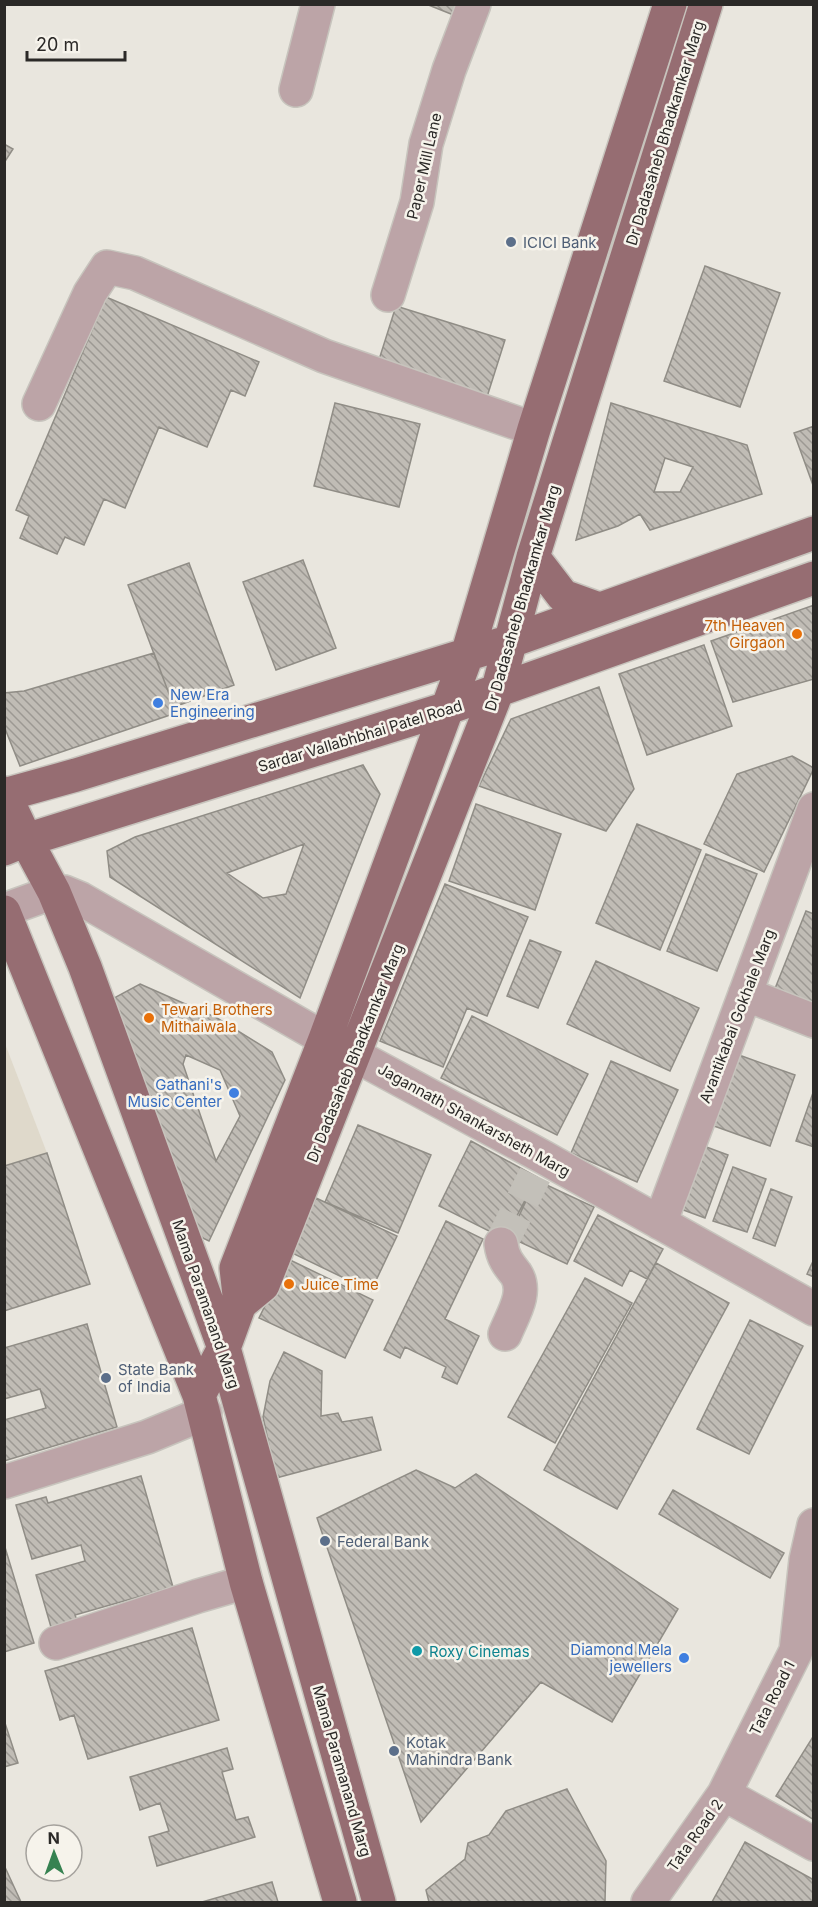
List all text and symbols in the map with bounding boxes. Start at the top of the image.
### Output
street label: Dr Dadasaheb Bhadkamkar Marg [622,18,708,248]
scale bar [27,24,124,62]
text: 20 m [36,34,79,55]
street label: Paper Mill Lane [402,111,446,221]
place label: ICICI Bank [523,233,597,252]
marker: ICICI Bank [504,235,518,249]
street label: Dr Dadasaheb Bhadkamkar Marg [481,483,563,713]
place label: 7th Heaven Girgaon [705,616,785,652]
marker: 7th Heaven Girgaon [790,627,804,641]
place label: New Era Engineering [170,685,255,721]
marker: New Era Engineering [151,696,165,710]
street label: Sardar Vallabhbhai Patel Road [256,696,464,776]
street label: Avantikabai Gokhale Marg [695,926,779,1106]
street label: Dr Dadasaheb Bhadkamkar Marg [302,941,408,1165]
place label: Tewari Brothers Mithaiwala [161,1000,273,1036]
marker: Tewari Brothers Mithaiwala [142,1011,156,1025]
street label: Jagannath Shankarsheth Marg [375,1059,573,1181]
place label: Gathani's Music Center [128,1075,222,1111]
marker: Gathani's Music Center [227,1086,241,1100]
street label: Mama Paramanand Marg [168,1217,244,1391]
place label: Juice Time [301,1275,379,1294]
marker: Juice Time [282,1277,296,1291]
place label: State Bank of India [118,1360,195,1396]
marker: State Bank of India [99,1371,113,1385]
place label: Federal Bank [337,1532,430,1551]
marker: Federal Bank [318,1534,332,1548]
place label: Diamond Mela jewellers [570,1640,672,1676]
place label: Roxy Cinemas [429,1642,530,1661]
marker: Roxy Cinemas [410,1644,424,1658]
marker: Diamond Mela jewellers [677,1651,691,1665]
street label: Tata Road 1 [745,1658,799,1738]
street label: Mama Paramanand Marg [308,1683,376,1859]
place label: Kotak Mahindra Bank [406,1733,513,1769]
marker: Kotak Mahindra Bank [387,1744,401,1758]
street label: Tata Road 2 [663,1795,727,1875]
north arrow [24,1823,84,1883]
text: N [47,1828,60,1848]

